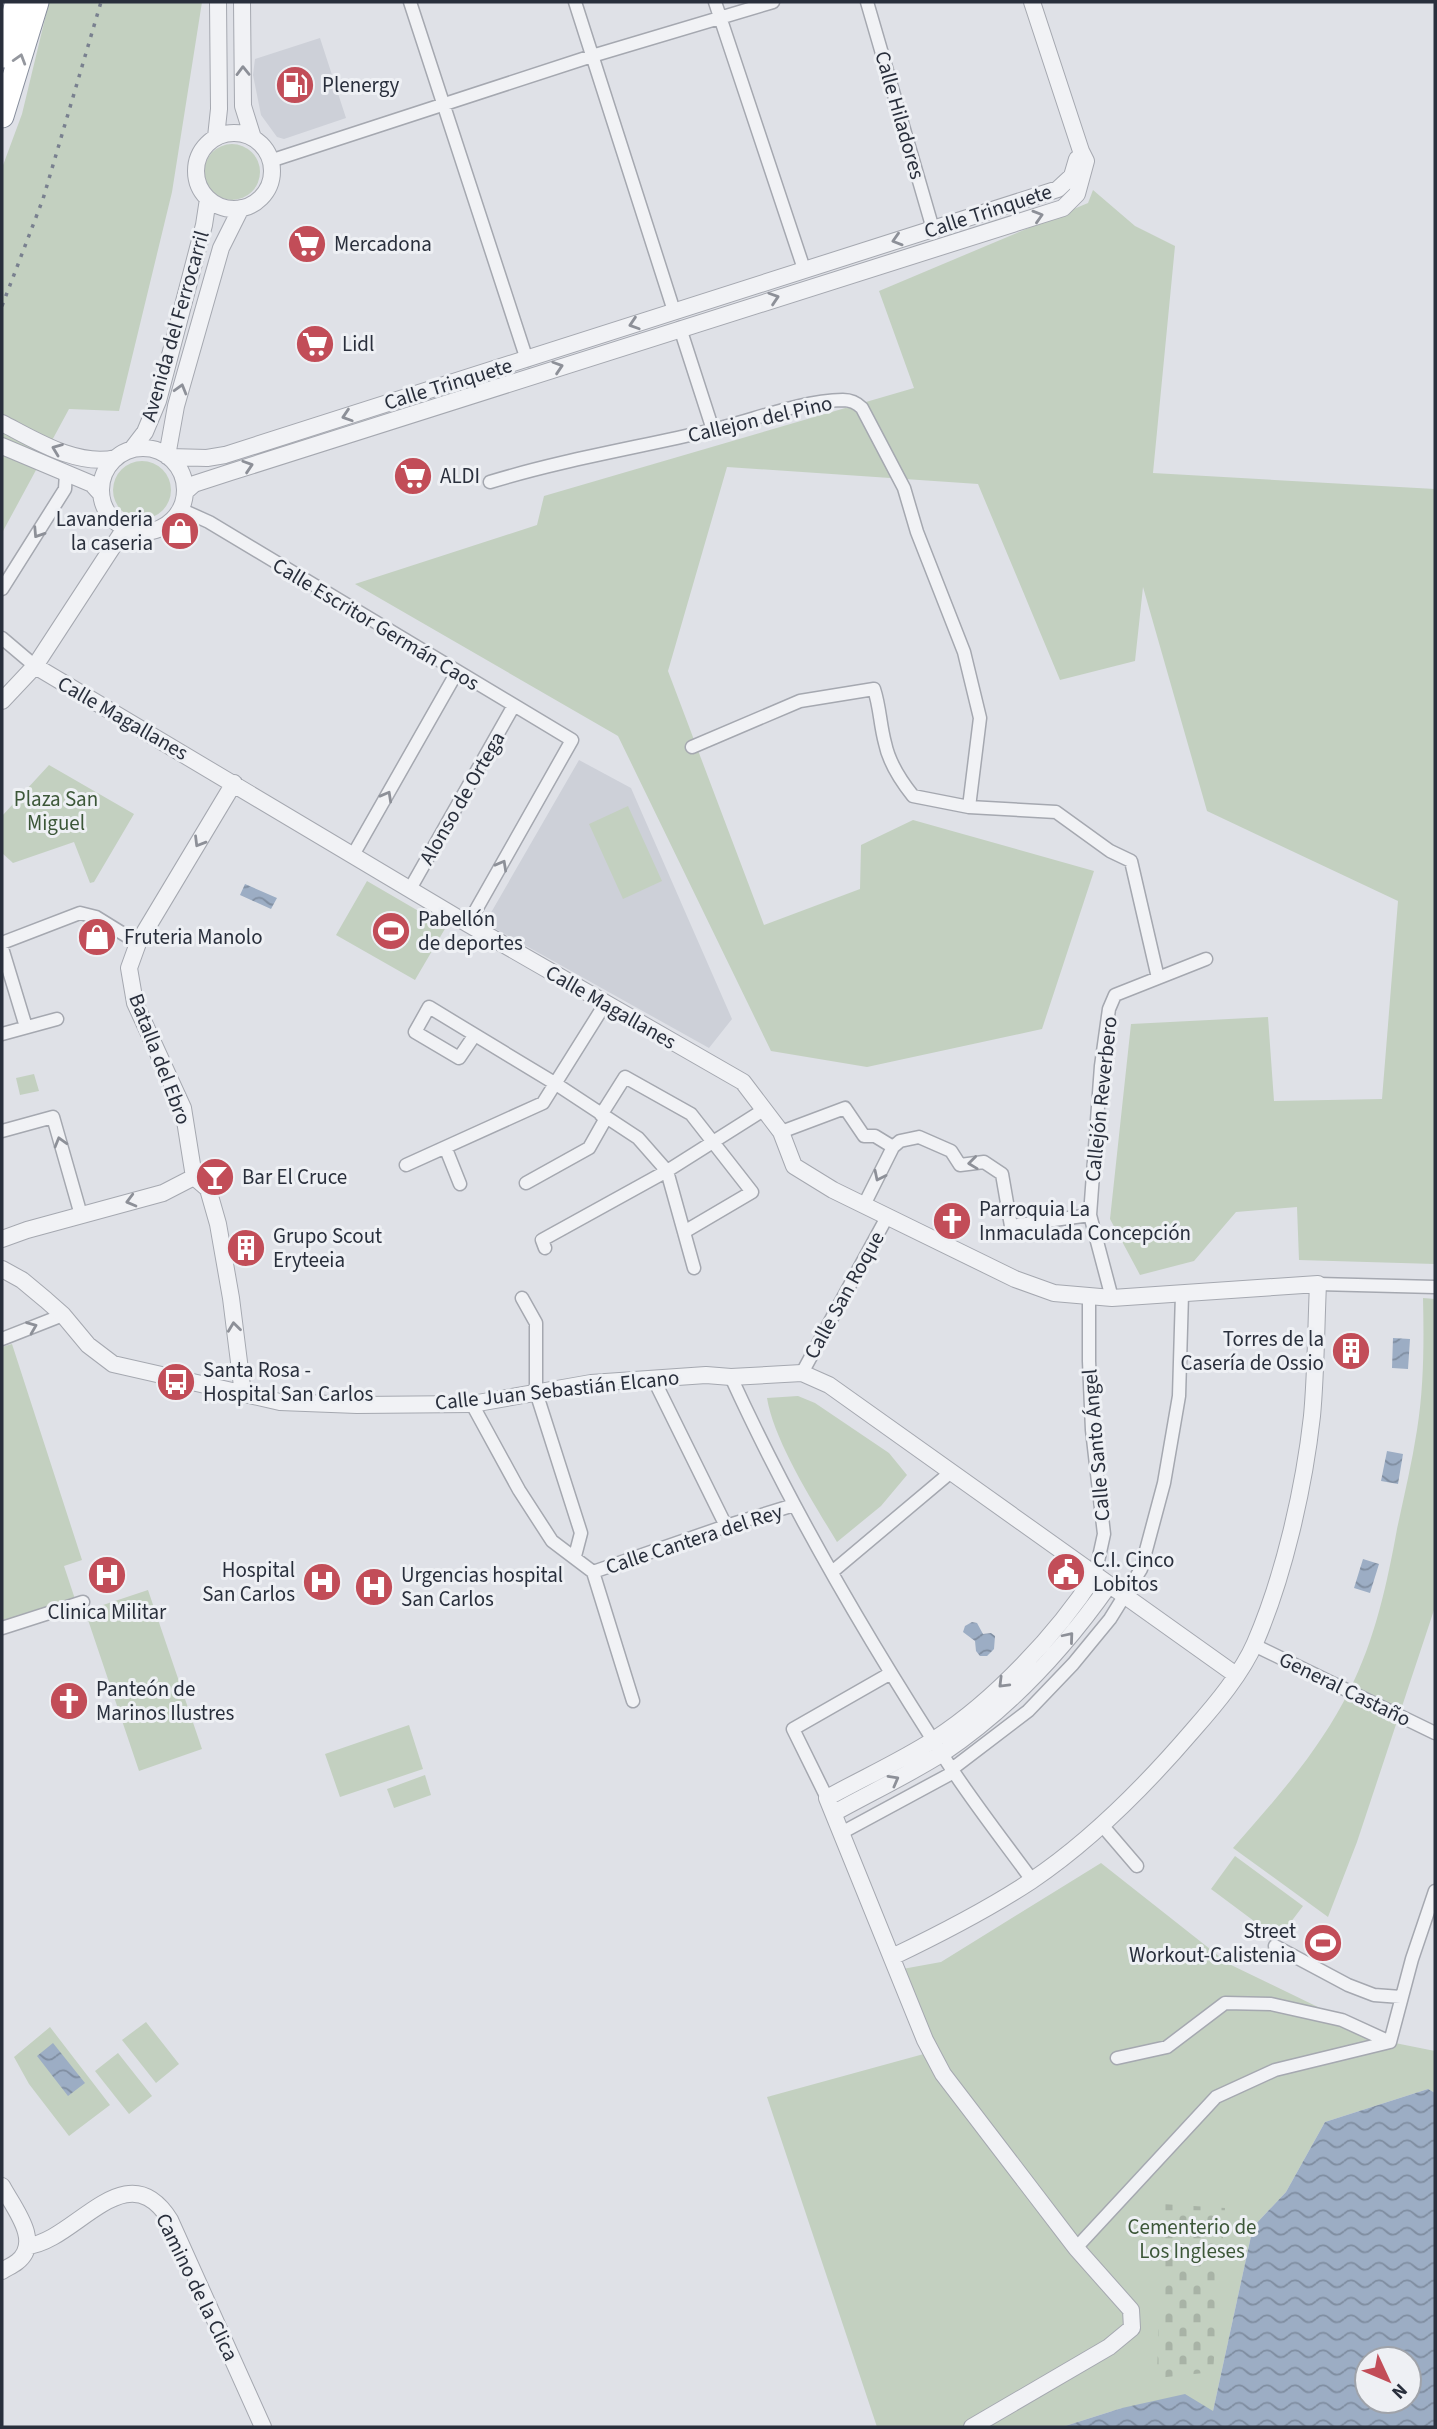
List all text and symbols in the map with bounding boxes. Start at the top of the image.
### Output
street label: Calle Hiladores [867,47,933,183]
one-way arrow [12,54,27,66]
fuel station icon: Plenergy [274,64,316,106]
one-way arrow [235,66,251,76]
place label: Plenergy [322,70,400,100]
street label: Calle Trinquete [920,176,1056,246]
one-way arrow [1032,209,1044,224]
supermarket icon: Mercadona [286,223,328,265]
street label: Avenida del Ferrocarril [133,227,217,425]
place label: Mercadona [334,229,432,259]
one-way arrow [891,232,904,246]
one-way arrow [768,291,780,306]
one-way arrow [628,316,640,330]
supermarket icon: Lidl [294,323,336,365]
place label: Lidl [342,329,374,359]
street label: Calle Trinquete [380,350,516,418]
one-way arrow [551,361,563,375]
one-way arrow [173,383,187,395]
street label: Callejon del Pino [685,388,835,450]
one-way arrow [341,408,354,422]
one-way arrow [51,443,63,457]
supermarket icon: ALDI [392,455,434,497]
one-way arrow [241,460,253,475]
place label: ALDI [440,461,480,491]
place label: Lavanderia la caseria [56,504,153,558]
shop icon: Lavanderia la caseria [159,510,201,552]
one-way arrow [34,525,46,538]
street label: Calle Escritor Germán Caos [267,550,485,698]
street label: Calle Magallanes [52,668,194,768]
street label: Alonso de Ortega [412,726,512,870]
park label: Plaza San Miguel [14,784,98,838]
one-way arrow [379,790,392,803]
one-way arrow [194,834,207,847]
one-way arrow [494,859,507,872]
place label: Pabellón de deportes [418,904,523,958]
sports icon: Pabellón de deportes [370,910,412,952]
shop icon: Fruteria Manolo [76,916,118,958]
place label: Fruteria Manolo [124,922,263,952]
street label: Calle Magallanes [540,957,682,1057]
street label: Batalla del Ebro [121,989,199,1129]
street label: Callejón Reverbero [1077,1015,1125,1183]
one-way arrow [54,1136,69,1148]
bar icon: Bar El Cruce [194,1156,236,1198]
one-way arrow [967,1156,979,1171]
place label: Bar El Cruce [242,1162,347,1192]
one-way arrow [873,1169,887,1181]
one-way arrow [125,1193,137,1208]
place label: Parroquia La Inmaculada Concepción [979,1194,1191,1248]
church icon: Parroquia La Inmaculada Concepción [931,1200,973,1242]
place label: Grupo Scout Eryteeia [273,1221,382,1275]
street label: Calle San Roque [796,1226,892,1364]
building icon: Grupo Scout Eryteeia [225,1227,267,1269]
one-way arrow [227,1321,242,1333]
one-way arrow [26,1322,38,1336]
place label: Torres de la Casería de Ossio [1181,1324,1324,1378]
building icon: Torres de la Casería de Ossio [1330,1330,1372,1372]
place label: Santa Rosa - Hospital San Carlos [203,1355,373,1409]
bus stop icon: Santa Rosa - Hospital San Carlos [155,1361,197,1403]
street label: Calle Juan Sebastián Elcano [433,1362,681,1418]
street label: Calle Santo Ángel [1074,1368,1118,1522]
street label: Calle Cantera del Rey [602,1496,787,1582]
place label: C.I. Cinco Lobitos [1093,1545,1174,1599]
public building icon: C.I. Cinco Lobitos [1045,1551,1087,1593]
hospital icon: Clinica Militar [86,1554,128,1596]
place label: Hospital San Carlos [202,1555,295,1609]
place label: Urgencias hospital San Carlos [401,1560,563,1614]
hospital icon: Hospital San Carlos [301,1561,343,1603]
hospital icon: Urgencias hospital San Carlos [353,1566,395,1608]
place label: Clinica Militar [48,1597,167,1627]
one-way arrow [1061,1632,1073,1645]
street label: General Castaño [1274,1644,1416,1734]
place label: Panteón de Marinos Ilustres [96,1674,234,1728]
one-way arrow [999,1674,1012,1687]
church icon: Panteón de Marinos Ilustres [48,1680,90,1722]
one-way arrow [887,1775,899,1788]
place label: Street Workout-Calistenia [1129,1916,1296,1970]
sports icon: Street Workout-Calistenia [1302,1922,1344,1964]
street label: Camino de la Clica [148,2208,246,2366]
park label: Cementerio de Los Ingleses [1127,2212,1257,2266]
north arrow [1353,2345,1423,2415]
text: N [1385,2377,1413,2405]

